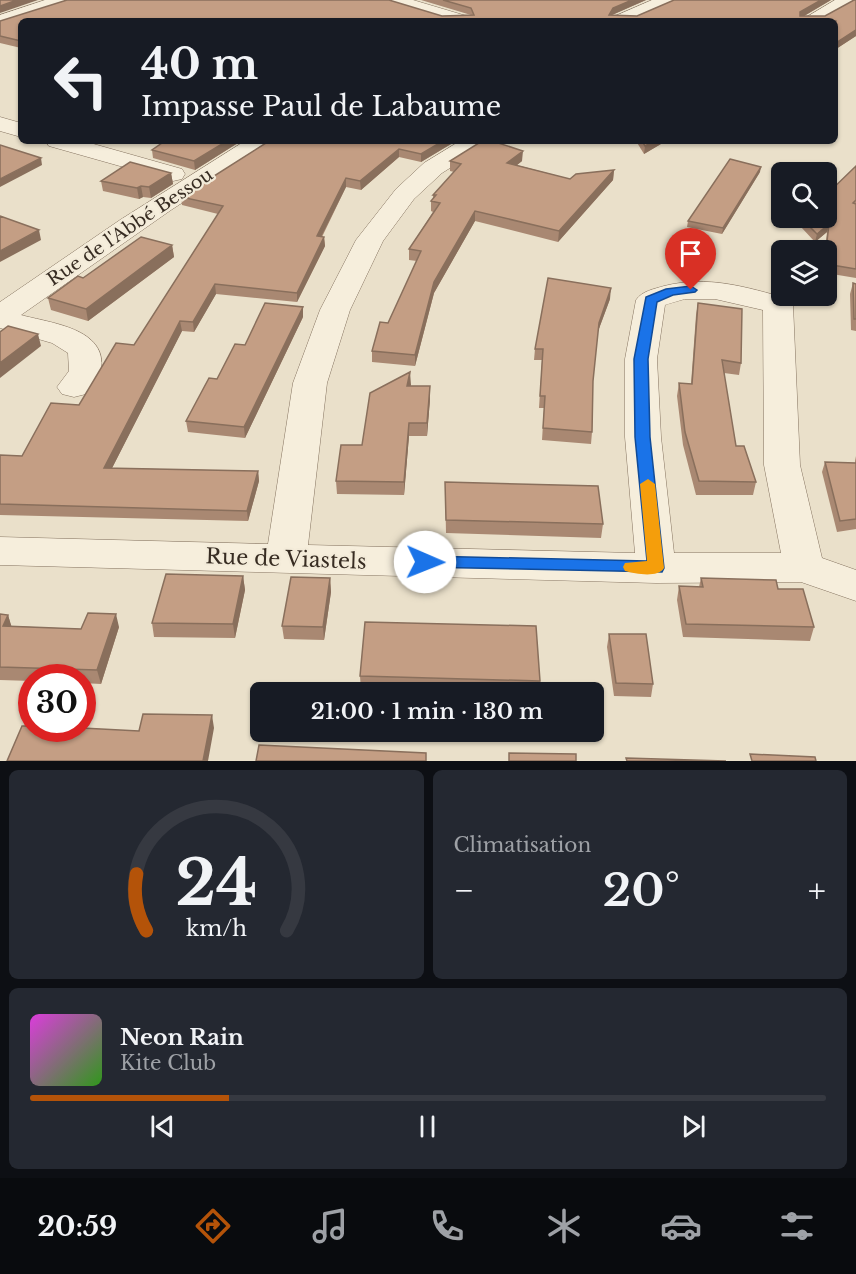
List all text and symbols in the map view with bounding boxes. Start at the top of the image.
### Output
text: 40 m [141,38,258,90]
icon: left [42,42,120,120]
text: Impasse Paul de Labaume [141,90,501,123]
map controls [771,162,837,306]
button: search [771,162,837,228]
street label: Rue de l'Abbé Bessou [43,163,217,291]
pin [665,228,716,290]
icon: arrive [674,237,707,270]
button: layers [771,240,837,306]
position arrow [393,530,457,594]
street label: Rue de Viastels [205,543,367,575]
speed limit sign: 30 [18,664,96,742]
text: 21:00 · 1 min · 130 m [311,698,543,725]
text: Climatisation [454,833,591,857]
text: 24 [175,844,257,922]
text: 20° [602,862,680,918]
text: − [454,870,474,911]
text: + [808,870,826,911]
text: km/h [186,916,247,943]
text: Neon Rain [120,1024,244,1051]
text: Kite Club [120,1051,216,1075]
icon: previous [146,1110,179,1143]
icon: pause [411,1110,444,1143]
icon: next [677,1110,710,1143]
icon: directions [192,1205,234,1247]
icon: music [309,1205,351,1247]
icon: phone [426,1205,468,1247]
icon: climate [543,1205,585,1247]
icon: car [660,1205,702,1247]
icon: filters [776,1205,818,1247]
text: 20:59 [37,1210,117,1243]

